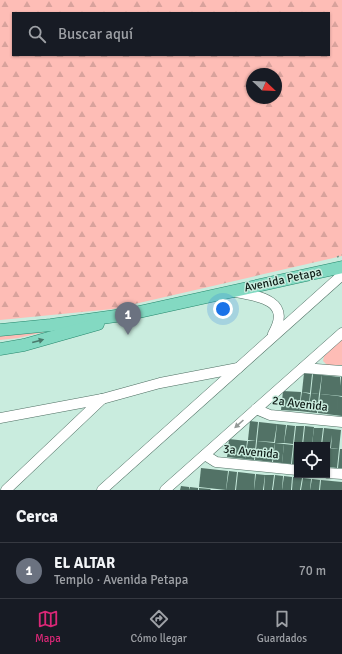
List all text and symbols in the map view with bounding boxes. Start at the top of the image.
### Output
search box [12,12,330,56]
icon: search [26,23,48,45]
text: Buscar aquí [58,25,133,43]
north arrow [246,68,282,104]
street label: Avenida Petapa [243,264,323,296]
your location [213,299,233,319]
pin: 1 [115,302,141,335]
one-way arrow [32,338,44,344]
street label: 2a Avenida [271,393,329,415]
one-way arrow [234,419,244,428]
street label: 3a Avenida [222,442,280,462]
map controls [294,442,330,478]
button: locate [294,442,330,478]
text: Cerca [16,506,58,527]
text: EL ALTAR [54,554,115,572]
text: 1 [25,563,33,579]
text: 70 m [299,563,326,579]
text: Templo · Avenida Petapa [54,572,188,588]
tab: Mapa [35,608,61,645]
tab: Cómo llegar [131,608,187,645]
tab: Guardados [257,608,307,645]

